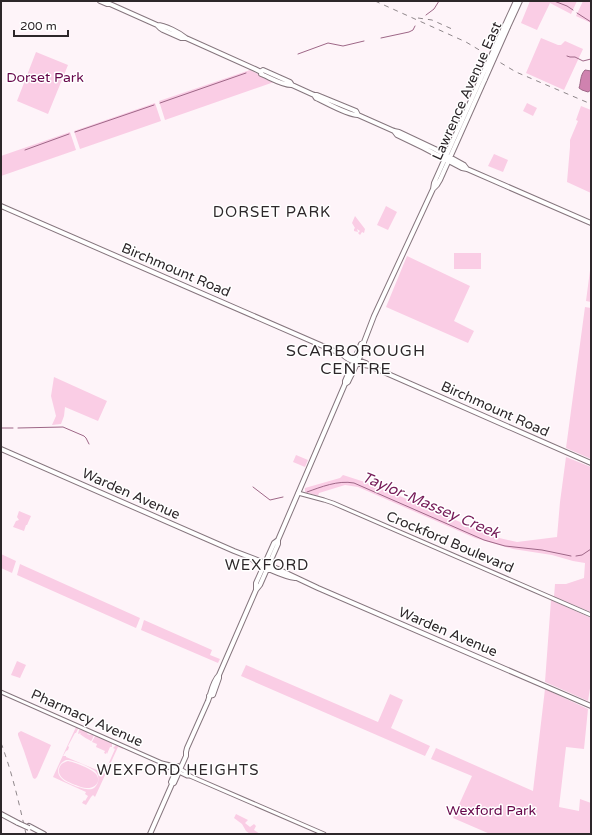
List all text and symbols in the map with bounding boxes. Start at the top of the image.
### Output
scale bar [14,12,68,38]
street label: Lawrence Avenue East [429,18,506,163]
text: 200 m [20,19,57,33]
park label: Dorset Park [6,69,84,86]
district label: DORSET PARK [213,203,331,221]
street label: Birchmount Road [119,239,233,301]
district label: SCARBOROUGH CENTRE [286,341,426,379]
street label: Birchmount Road [438,378,552,440]
street label: Warden Avenue [79,465,183,523]
water label: Taylor-Massey Creek [360,468,504,543]
street label: Crockford Boulevard [384,507,516,577]
district label: WEXFORD [225,556,309,574]
street label: Warden Avenue [396,604,500,660]
street label: Pharmacy Avenue [28,686,146,750]
district label: WEXFORD HEIGHTS [97,761,259,779]
park label: Wexford Park [446,802,536,819]

